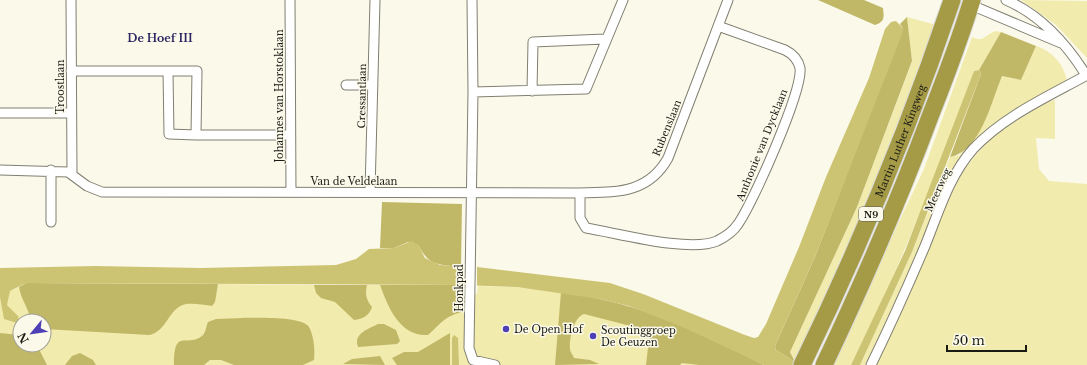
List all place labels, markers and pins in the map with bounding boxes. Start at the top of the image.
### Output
place label: De Open Hof [514,323,585,336]
marker: De Open Hof [501,324,511,334]
place label: Scoutinggroep De Geuzen [601,324,676,349]
marker: Scoutinggroep De Geuzen [588,331,598,341]

